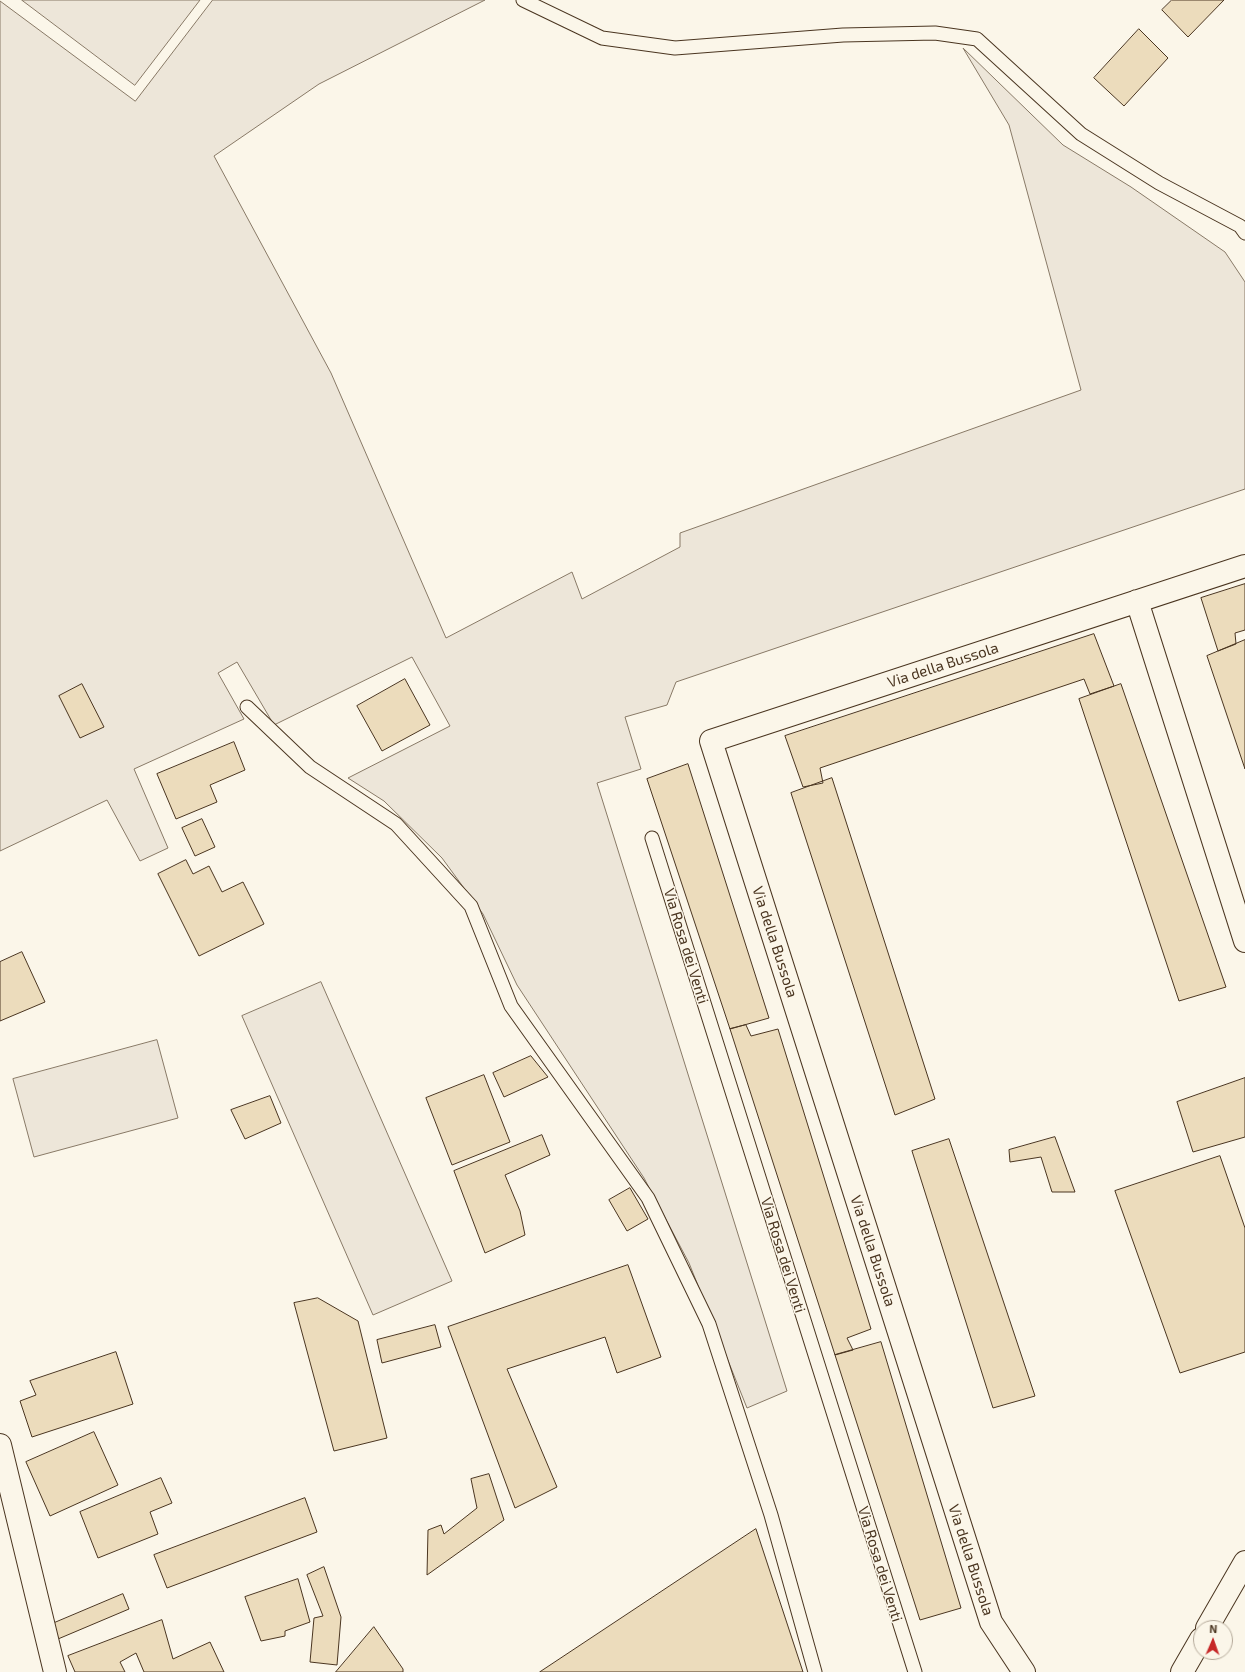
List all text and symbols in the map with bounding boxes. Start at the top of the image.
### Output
street label: Via della Bussola [885,639,1001,691]
street label: Via della Bussola [749,884,801,1000]
street label: Via Rosa dei Venti [660,886,712,1006]
street label: Via della Bussola [847,1193,899,1309]
street label: Via Rosa dei Venti [757,1195,809,1315]
street label: Via della Bussola [945,1502,997,1618]
street label: Via Rosa dei Venti [854,1504,906,1624]
north arrow [1193,1620,1233,1660]
text: N [1209,1622,1218,1635]

